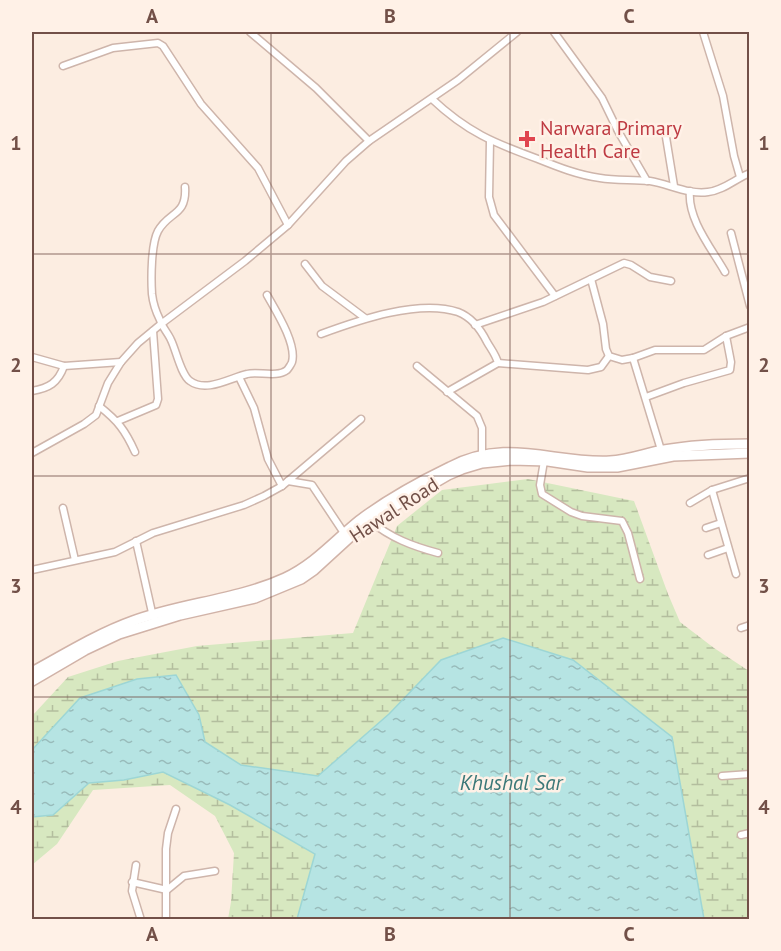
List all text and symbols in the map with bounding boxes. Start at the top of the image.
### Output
text: A [146,3,159,29]
text: B [384,3,396,29]
text: C [623,3,635,29]
place label: Narwara Primary Health Care [540,115,682,164]
text: 1 [10,130,22,156]
marker: Narwara Primary Health Care [518,130,536,148]
text: 1 [758,130,770,156]
text: 2 [10,352,22,378]
text: 2 [758,352,770,378]
street label: Hawal Road [344,471,444,549]
text: 3 [10,573,22,599]
text: 3 [758,573,770,599]
water label: Khushal Sar [460,769,564,796]
text: 4 [10,794,22,820]
text: 4 [758,794,770,820]
text: A [146,921,159,947]
text: B [384,921,396,947]
text: C [623,921,635,947]

